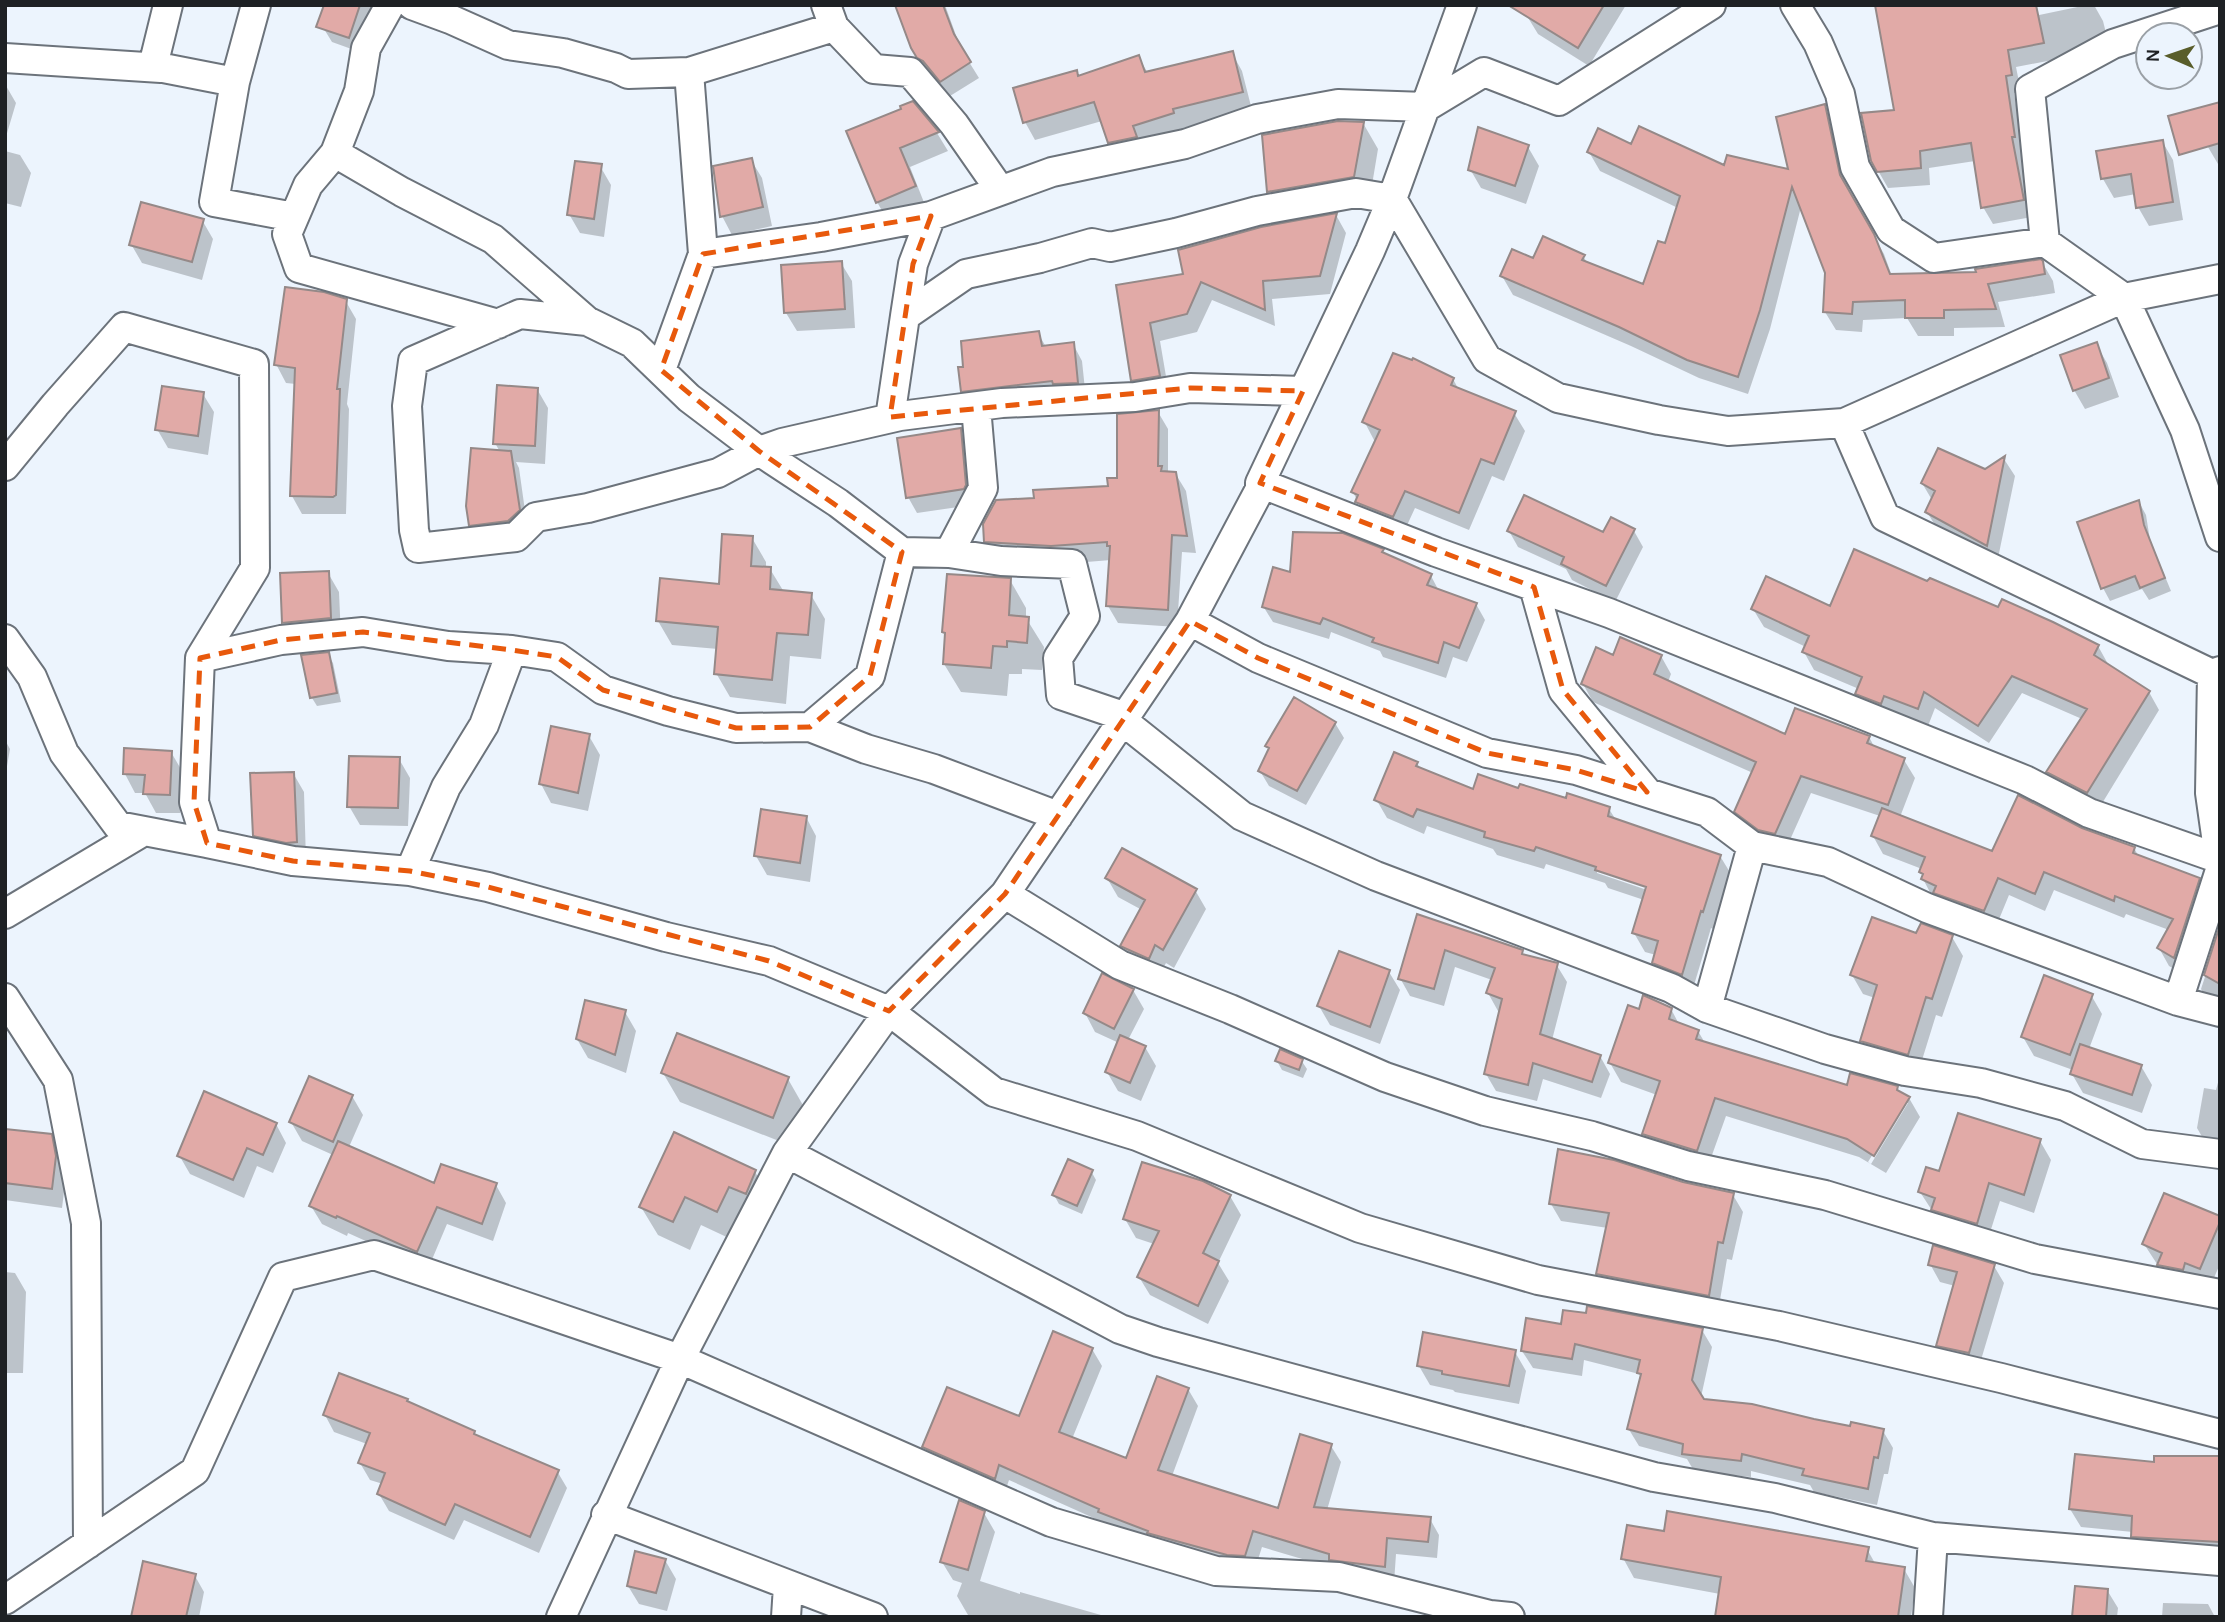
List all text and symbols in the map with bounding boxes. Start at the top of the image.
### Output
north arrow [2134,21,2204,91]
text: N [2142,48,2164,63]

